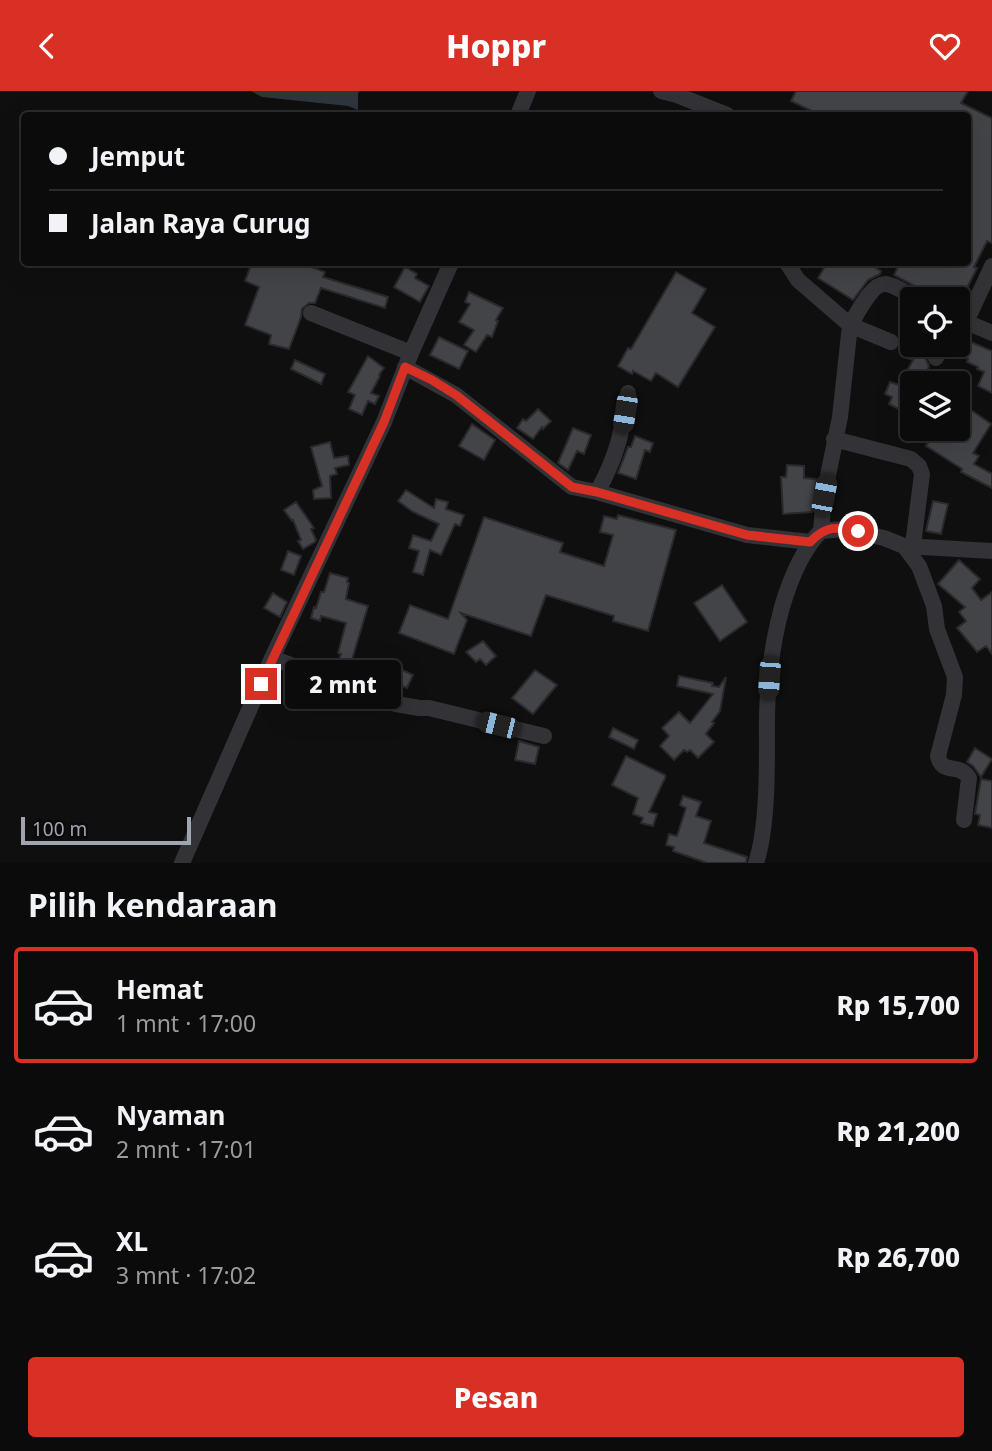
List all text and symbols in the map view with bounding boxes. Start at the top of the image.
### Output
text: Hoppr [446,24,546,67]
icon: back [28,27,66,65]
icon: heart [926,27,964,65]
text: Jemput [91,138,185,174]
text: Jalan Raya Curug [91,205,311,241]
map controls [900,287,970,441]
button: locate [900,287,970,357]
button: layers [900,371,970,441]
car [612,390,639,434]
car [810,472,839,518]
route start [842,515,874,547]
car [758,656,781,700]
callout: 2 mnt [286,659,401,709]
route end [245,668,277,700]
text: 2 mnt [309,668,377,700]
car [476,710,521,740]
scale bar [21,814,191,846]
text: 100 m [32,816,87,842]
text: Pilih kendaraan [28,883,278,926]
text: Hemat [116,971,204,1007]
icon: car [32,974,95,1037]
text: Rp 15,700 [837,987,960,1023]
text: 1 mnt · 17:00 [116,1007,256,1039]
text: Nyaman [116,1097,225,1133]
icon: car [32,1100,95,1163]
text: Rp 21,200 [837,1113,960,1149]
text: 2 mnt · 17:01 [116,1133,256,1165]
text: XL [116,1223,148,1259]
icon: car [32,1226,95,1289]
text: Rp 26,700 [837,1239,960,1275]
text: 3 mnt · 17:02 [116,1259,256,1291]
button: Pesan [28,1357,964,1437]

